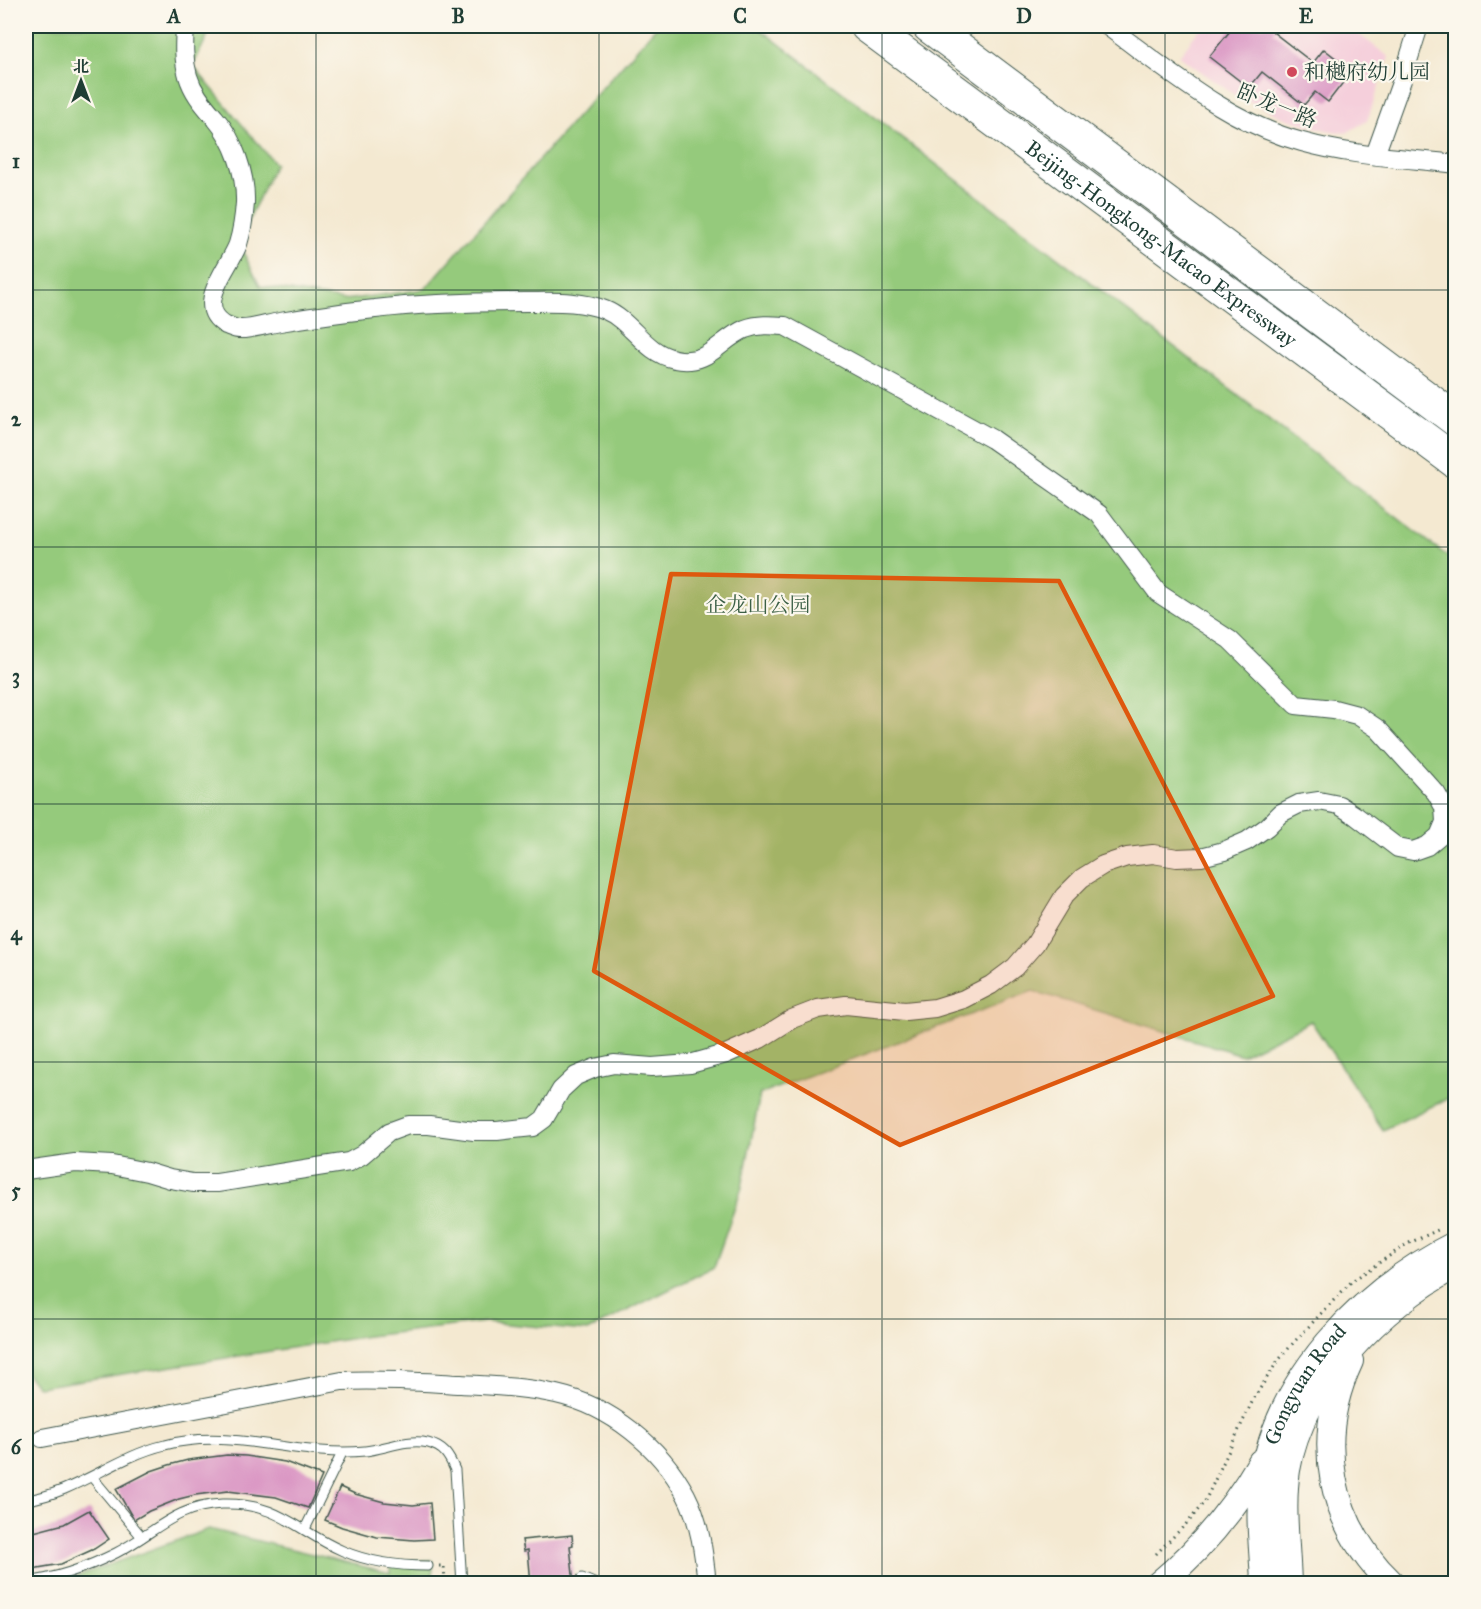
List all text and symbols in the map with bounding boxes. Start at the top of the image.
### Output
text: A [165,4,181,28]
text: B [451,4,465,28]
text: C [733,4,747,28]
text: D [1016,4,1032,28]
text: E [1299,4,1314,28]
north arrow [51,51,111,111]
text: 北 [73,57,89,76]
place label: 和樾府幼儿园 [1304,59,1430,85]
marker: 和樾府幼儿园 [1285,65,1299,79]
street label: 卧龙一路 [1233,78,1321,134]
street label: Beijing-Hongkong-Macao Expressway [1020,135,1303,353]
text: 1 [12,149,20,173]
text: 2 [11,407,22,431]
park label: 企龙山公园 [706,592,811,618]
text: 3 [12,664,20,689]
text: 4 [10,921,22,946]
text: 5 [11,1178,21,1202]
street label: Gongyuan Road [1259,1318,1352,1448]
text: 6 [11,1435,23,1459]

